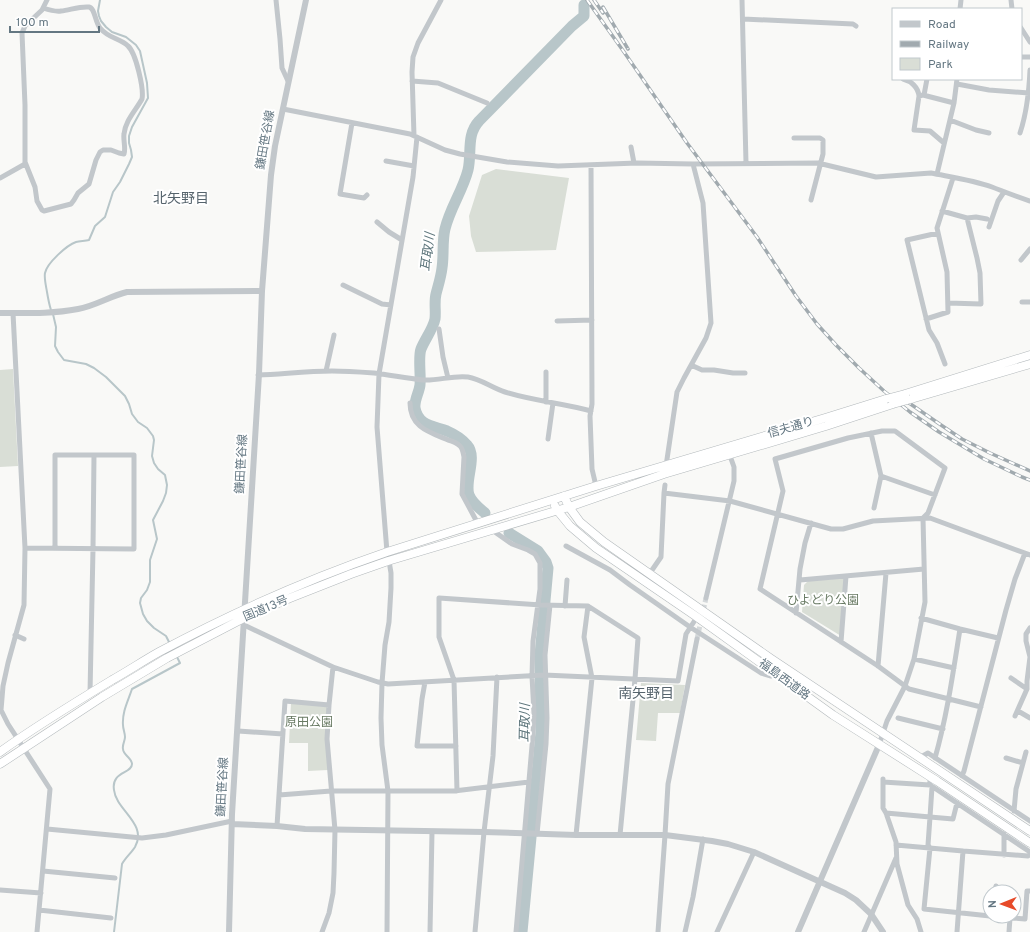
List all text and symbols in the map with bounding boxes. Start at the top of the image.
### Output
scale bar [10,8,99,34]
legend [892,8,1022,80]
text: 100 m [16,15,49,31]
text: Road [928,17,956,33]
text: Railway [928,37,969,53]
text: Park [928,57,953,73]
street label: 鎌田笹谷線 [253,109,279,171]
district label: 北矢野目 [153,190,209,208]
water label: 耳取川 [419,230,440,272]
street label: 信夫通り [766,414,816,442]
street label: 鎌田笹谷線 [232,434,252,494]
street label: 国道13号 [241,592,291,626]
park label: ひよどり公園 [787,593,859,609]
street label: 福島西道路 [755,656,813,704]
district label: 南矢野目 [618,686,674,703]
water label: 耳取川 [518,701,534,743]
park label: 原田公園 [285,715,333,731]
street label: 鎌田笹谷線 [213,757,233,817]
north arrow [982,884,1022,924]
text: N [986,900,1000,908]

